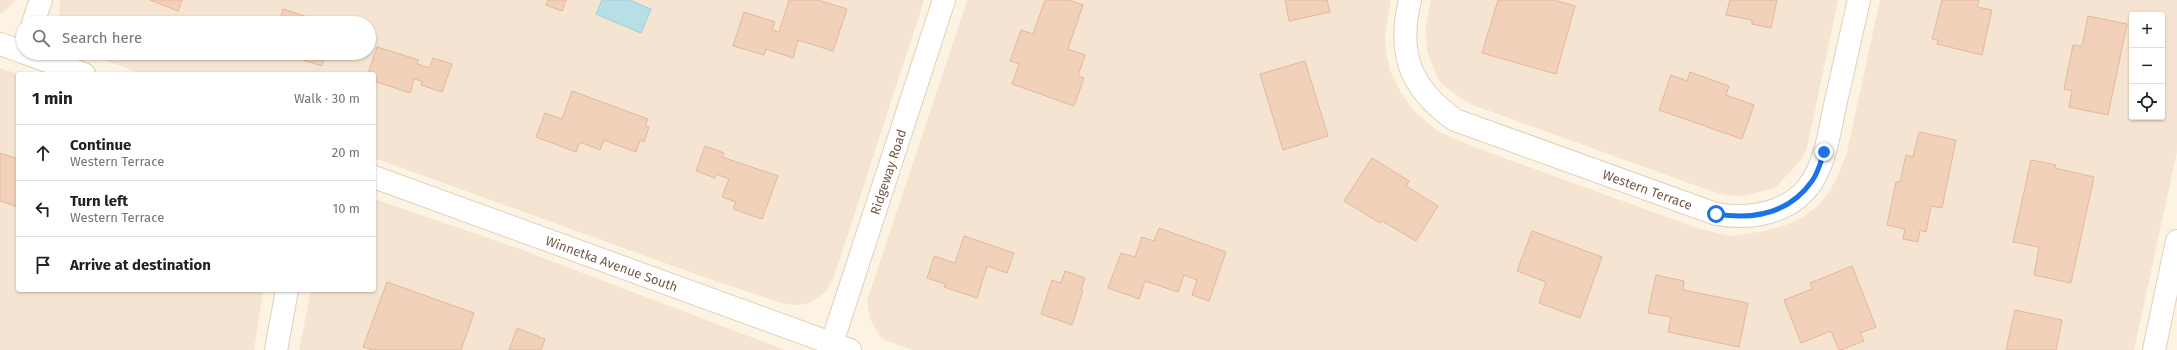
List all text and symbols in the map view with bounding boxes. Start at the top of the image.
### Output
map controls [2129,12,2165,120]
button: + [2129,12,2165,48]
search box [16,16,376,60]
icon: search [30,27,52,49]
text: Search here [62,29,142,47]
button: − [2129,48,2165,84]
button: locate [2129,84,2165,120]
text: 1 min [32,88,73,109]
text: Walk · 30 m [294,91,360,106]
street label: Ridgeway Road [867,127,909,217]
text: Continue [70,136,131,154]
icon: ahead [32,142,54,164]
route end [1815,143,1833,161]
text: 20 m [332,145,360,160]
text: Western Terrace [70,154,164,169]
street label: Western Terrace [1601,167,1694,213]
text: Turn left [70,192,128,210]
icon: left [32,198,54,220]
text: 10 m [333,201,360,216]
route start [1707,205,1725,223]
text: Western Terrace [70,210,164,225]
street label: Winnetka Avenue South [543,233,680,295]
icon: arrive [32,254,54,276]
text: Arrive at destination [70,256,211,274]

